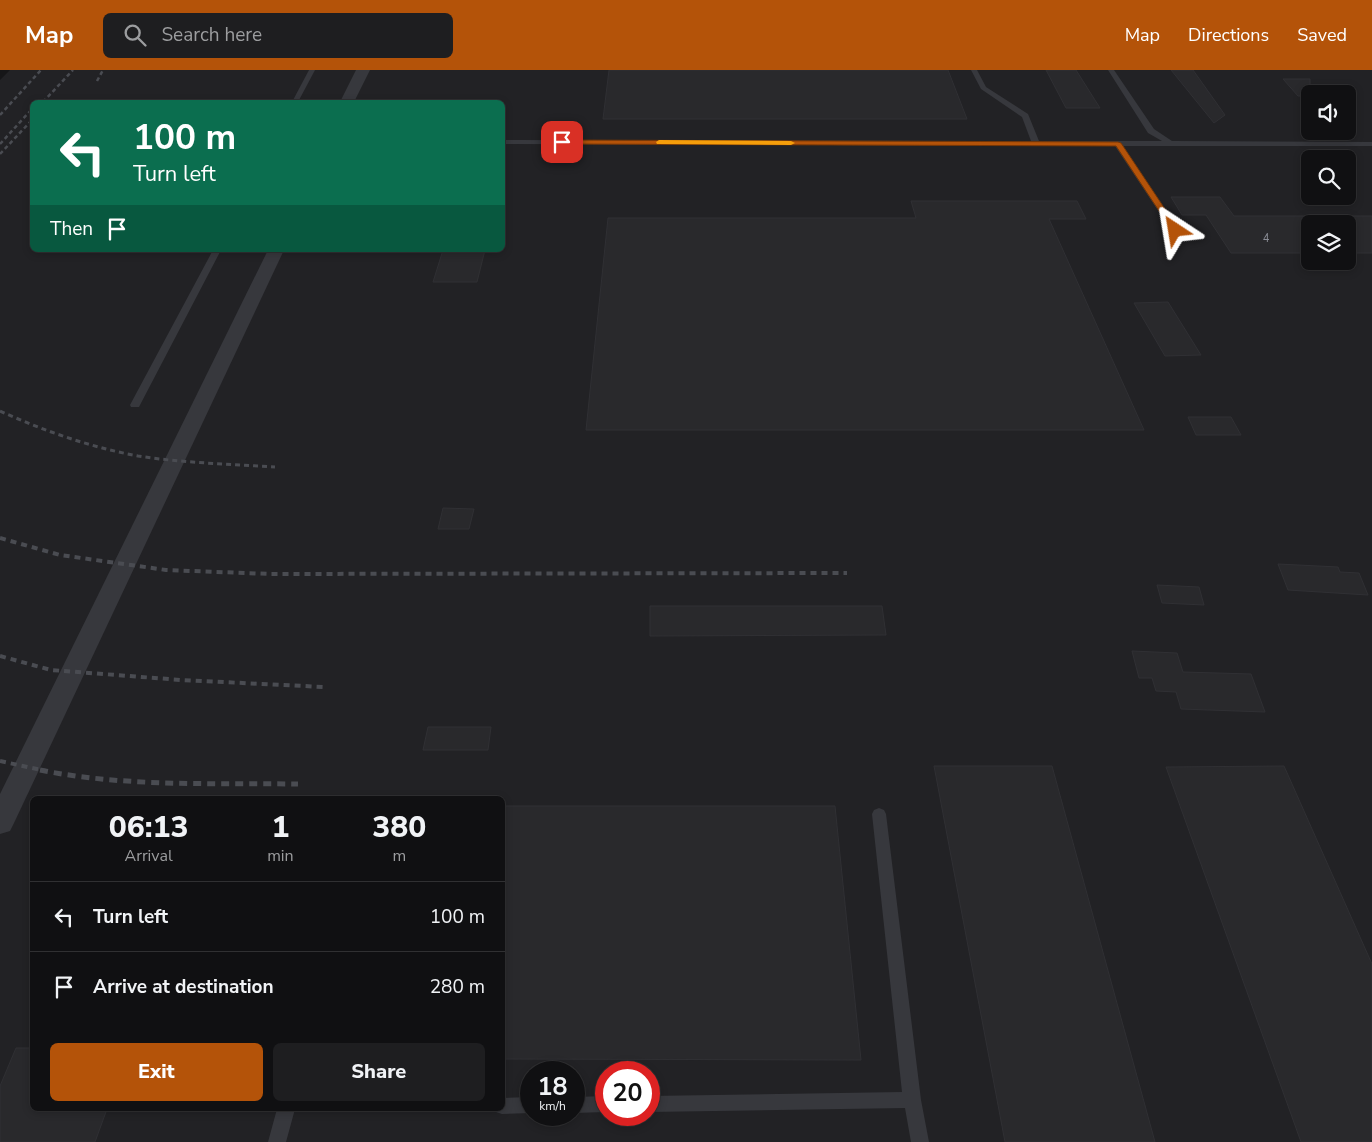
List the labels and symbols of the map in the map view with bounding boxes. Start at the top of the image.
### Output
pin [541,121,583,163]
position arrow [1148,203,1200,255]
house number: 4 [1263,231,1270,246]
speed limit sign: 20 [595,1061,660,1126]

